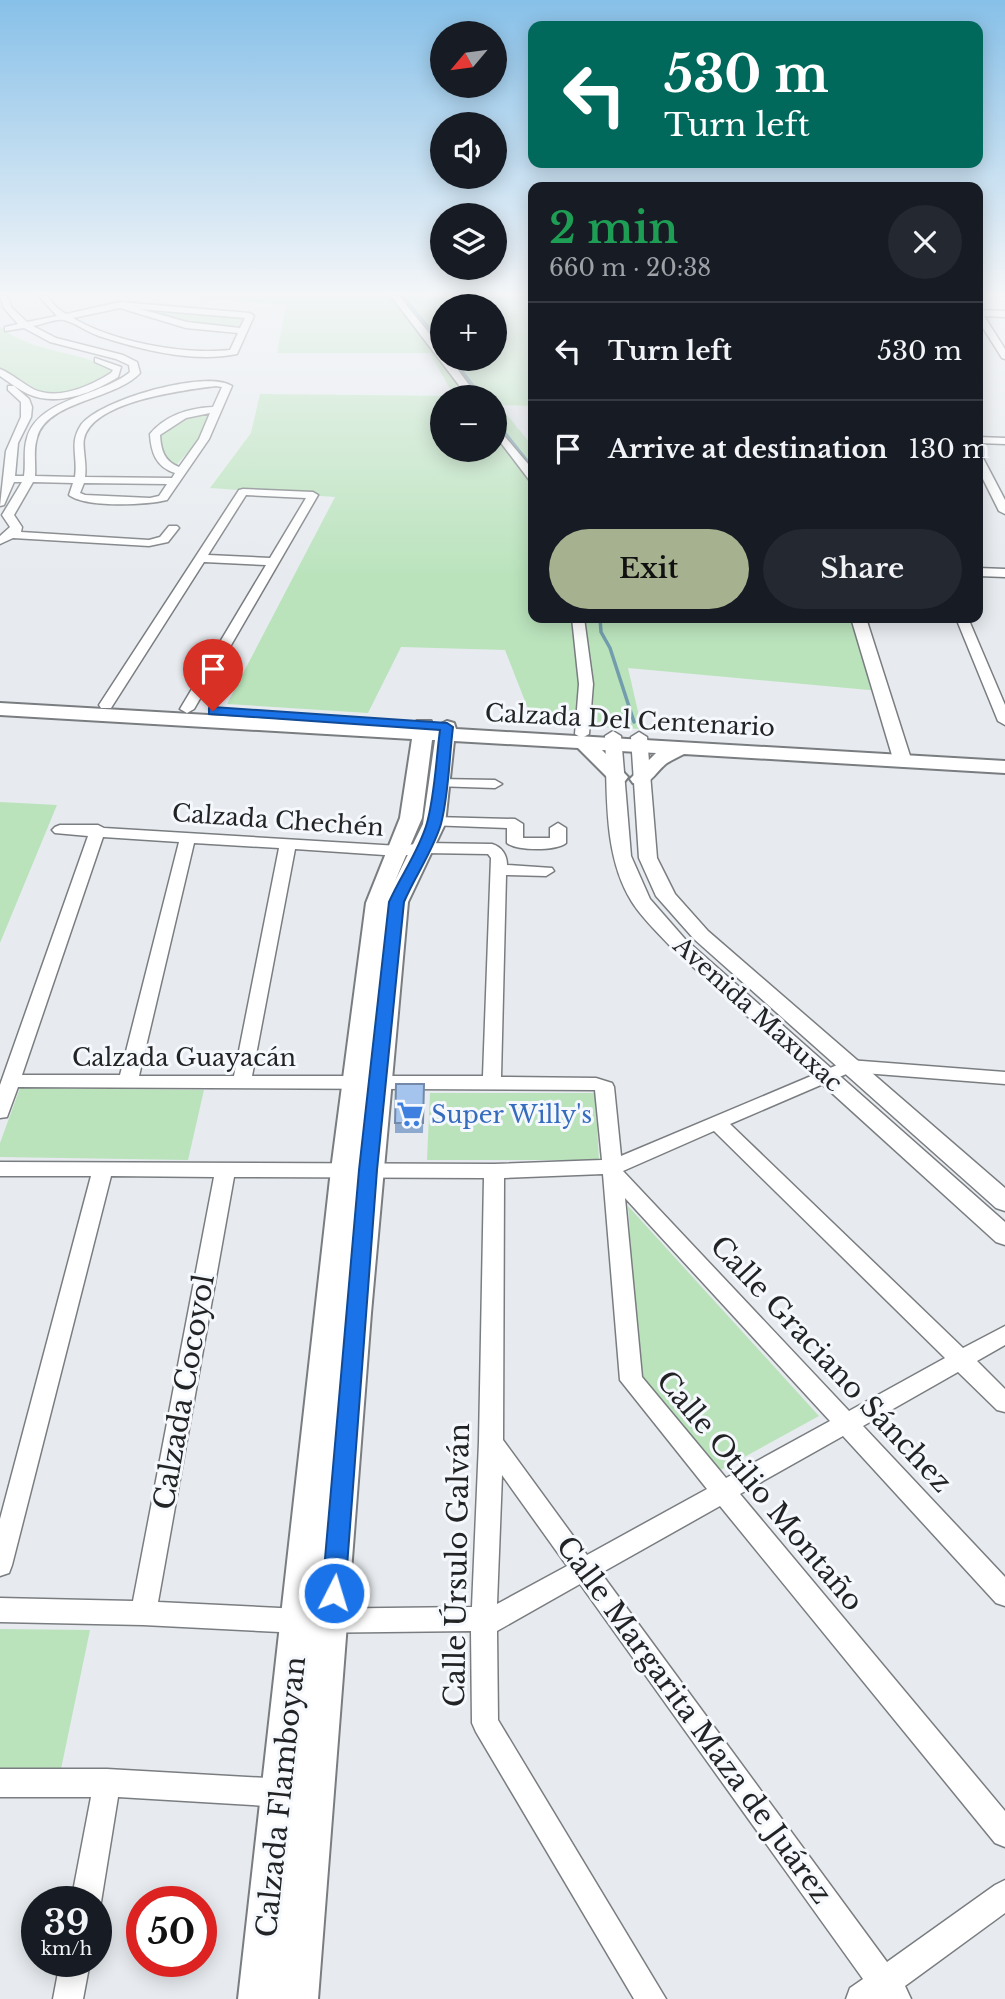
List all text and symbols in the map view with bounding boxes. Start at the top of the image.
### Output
north arrow [430,21,508,98]
map controls [430,21,507,462]
text: 530 m [664,44,829,105]
icon: left [549,49,640,140]
text: Turn left [664,105,810,145]
button: sound [430,112,507,189]
text: 2 min [549,202,678,254]
button: layers [430,203,507,280]
button: close [888,205,962,279]
text: 660 m · 20:38 [549,254,711,282]
button: + [430,294,507,371]
icon: left [549,332,587,370]
text: Turn left [608,335,732,367]
text: 530 m [877,335,962,367]
button: − [430,385,507,462]
icon: arrive [549,430,587,468]
text: Arrive at destination [608,433,888,465]
text: 130 m [909,433,990,465]
button: Exit [549,529,749,609]
button: Share [763,529,962,609]
pin [183,639,243,711]
icon: arrive [194,650,232,688]
street label: Calzada Del Centenario [484,698,776,742]
street label: Calzada Chechén [171,798,385,842]
street label: Avenida Maxuxac [667,930,848,1097]
street label: Calzada Guayacán [72,1043,296,1072]
supermarket icon: Super Willy's [395,1099,425,1129]
place label: Super Willy's [431,1100,592,1129]
street label: Calle Graciano Sánchez [703,1228,959,1500]
street label: Calzada Cocoyol [146,1271,222,1513]
street label: Calle Otilio Montaño [649,1364,871,1618]
street label: Calle Úrsulo Galván [437,1423,477,1707]
street label: Calle Margarita Maza de Juárez [549,1529,839,1911]
position arrow [297,1556,371,1630]
street label: Calzada Flamboyan [249,1655,313,1939]
speed limit sign: 50 [126,1886,217,1977]
text: 39 [44,1901,89,1944]
text: km/h [41,1938,92,1960]

